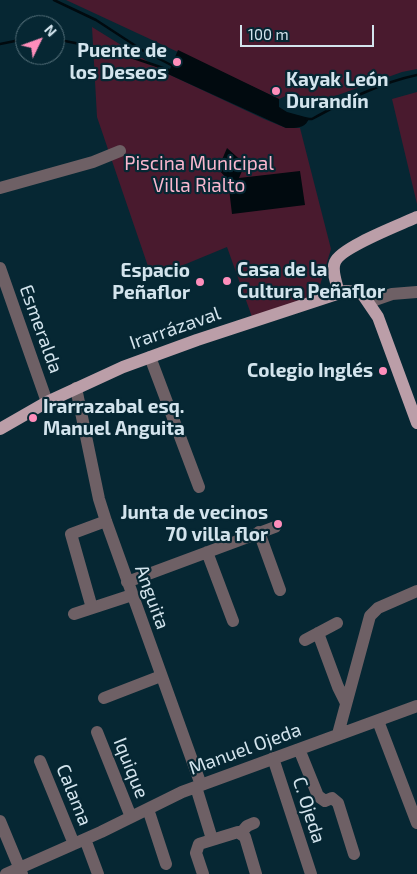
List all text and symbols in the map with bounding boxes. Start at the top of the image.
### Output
north arrow [15,15,65,65]
scale bar [242,15,376,47]
text: N [41,21,60,40]
text: 100 m [248,25,289,43]
place label: Puente de los Deseos [70,40,167,84]
marker: Puente de los Deseos [171,56,183,68]
place label: Kayak León Durandín [286,69,388,113]
marker: Kayak León Durandín [270,85,282,97]
park label: Piscina Municipal Villa Rialto [124,153,274,197]
place label: Casa de la Cultura Peñaflor [237,259,385,303]
place label: Espacio Peñaflor [112,260,190,304]
marker: Casa de la Cultura Peñaflor [221,275,233,287]
marker: Espacio Peñaflor [194,276,206,288]
street label: Esmeralda [15,282,67,376]
street label: Irarrázaval [126,302,224,354]
place label: Colegio Inglés [247,360,373,382]
marker: Colegio Inglés [377,365,389,377]
place label: Irarrazabal esq. Manuel Anguita [43,396,185,440]
marker: Irarrazabal esq. Manuel Anguita [27,412,39,424]
place label: Junta de vecinos 70 villa flor [120,502,268,546]
marker: Junta de vecinos 70 villa flor [272,518,284,530]
street label: Anguita [130,562,174,632]
street label: Manuel Ojeda [186,718,304,780]
street label: Iquique [109,734,153,802]
street label: Calama [51,761,97,829]
street label: C. Ojeda [288,774,330,846]

